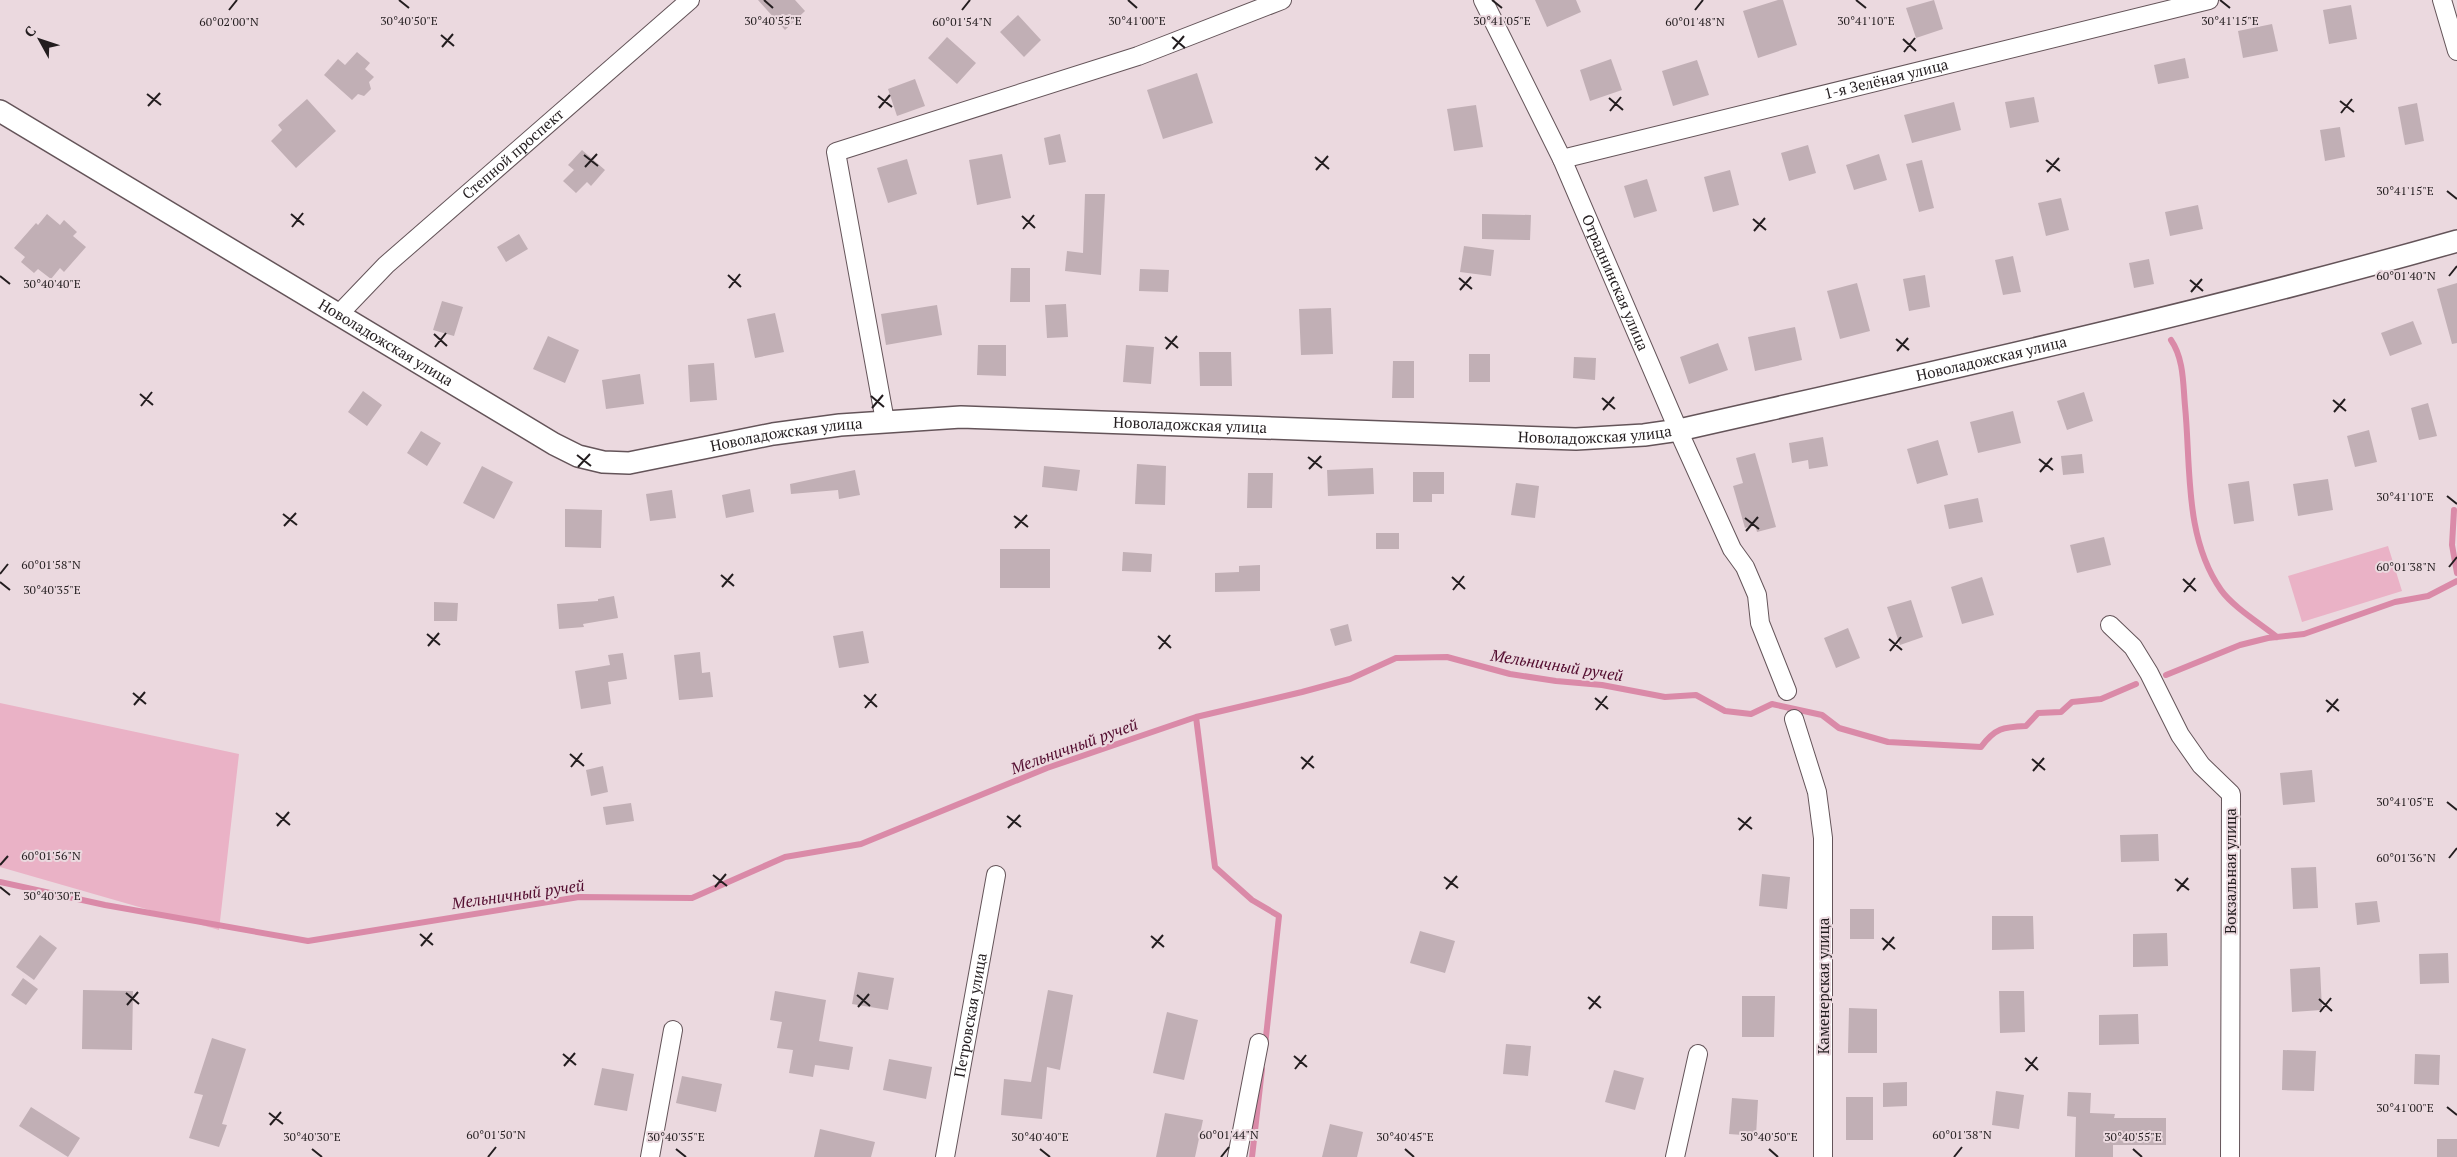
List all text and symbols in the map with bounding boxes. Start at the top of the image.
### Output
text: 30°40'50"E [380,13,438,28]
text: 30°40'55"E [744,13,802,28]
text: 30°41'00"E [1108,13,1166,28]
text: 30°41'05"E [1473,13,1531,28]
text: 30°41'10"E [1837,13,1895,28]
text: 30°41'15"E [2201,13,2259,28]
text: 60°02'00"N [199,14,259,29]
text: 60°01'54"N [932,14,992,29]
text: 60°01'48"N [1665,14,1725,29]
north arrow [15,15,65,65]
text: С [19,22,40,41]
street label: 1-я Зелёная улица [1822,53,1951,103]
street label: Степной проспект [457,103,568,203]
text: 30°41'15"E [2376,183,2434,198]
street label: Отраднинская улица [1578,211,1654,354]
text: 60°01'40"N [2376,268,2436,283]
text: 30°40'40"E [23,276,81,291]
street label: Новоладожская улица [315,294,458,390]
street label: Новоладожская улица [1914,331,2069,385]
street label: Новоладожская улица [1113,411,1268,437]
street label: Новоладожская улица [708,413,863,455]
street label: Новоладожская улица [1518,420,1673,448]
text: 30°41'10"E [2376,489,2434,504]
text: 60°01'58"N [21,557,81,572]
text: 60°01'38"N [2376,559,2436,574]
text: 30°40'35"E [23,582,81,597]
water label: Мельничный ручей [1488,644,1625,686]
water label: Мельничный ручей [1006,713,1141,780]
text: 30°41'05"E [2376,794,2434,809]
street label: Вокзальная улица [2220,808,2240,934]
text: 60°01'56"N [21,848,81,863]
text: 60°01'36"N [2376,850,2436,865]
water label: Мельничный ручей [449,874,586,914]
text: 30°40'30"E [23,888,81,903]
street label: Каменерская улица [1813,917,1833,1054]
street label: Петровская улица [949,951,991,1079]
text: 30°41'00"E [2376,1100,2434,1115]
text: 60°01'50"N [466,1127,526,1142]
text: 60°01'44"N [1199,1127,1259,1142]
text: 60°01'38"N [1932,1127,1992,1142]
text: 30°40'30"E [283,1129,341,1144]
text: 30°40'35"E [647,1129,705,1144]
text: 30°40'40"E [1011,1129,1069,1144]
text: 30°40'45"E [1376,1129,1434,1144]
text: 30°40'50"E [1740,1129,1798,1144]
text: 30°40'55"E [2104,1129,2162,1144]

